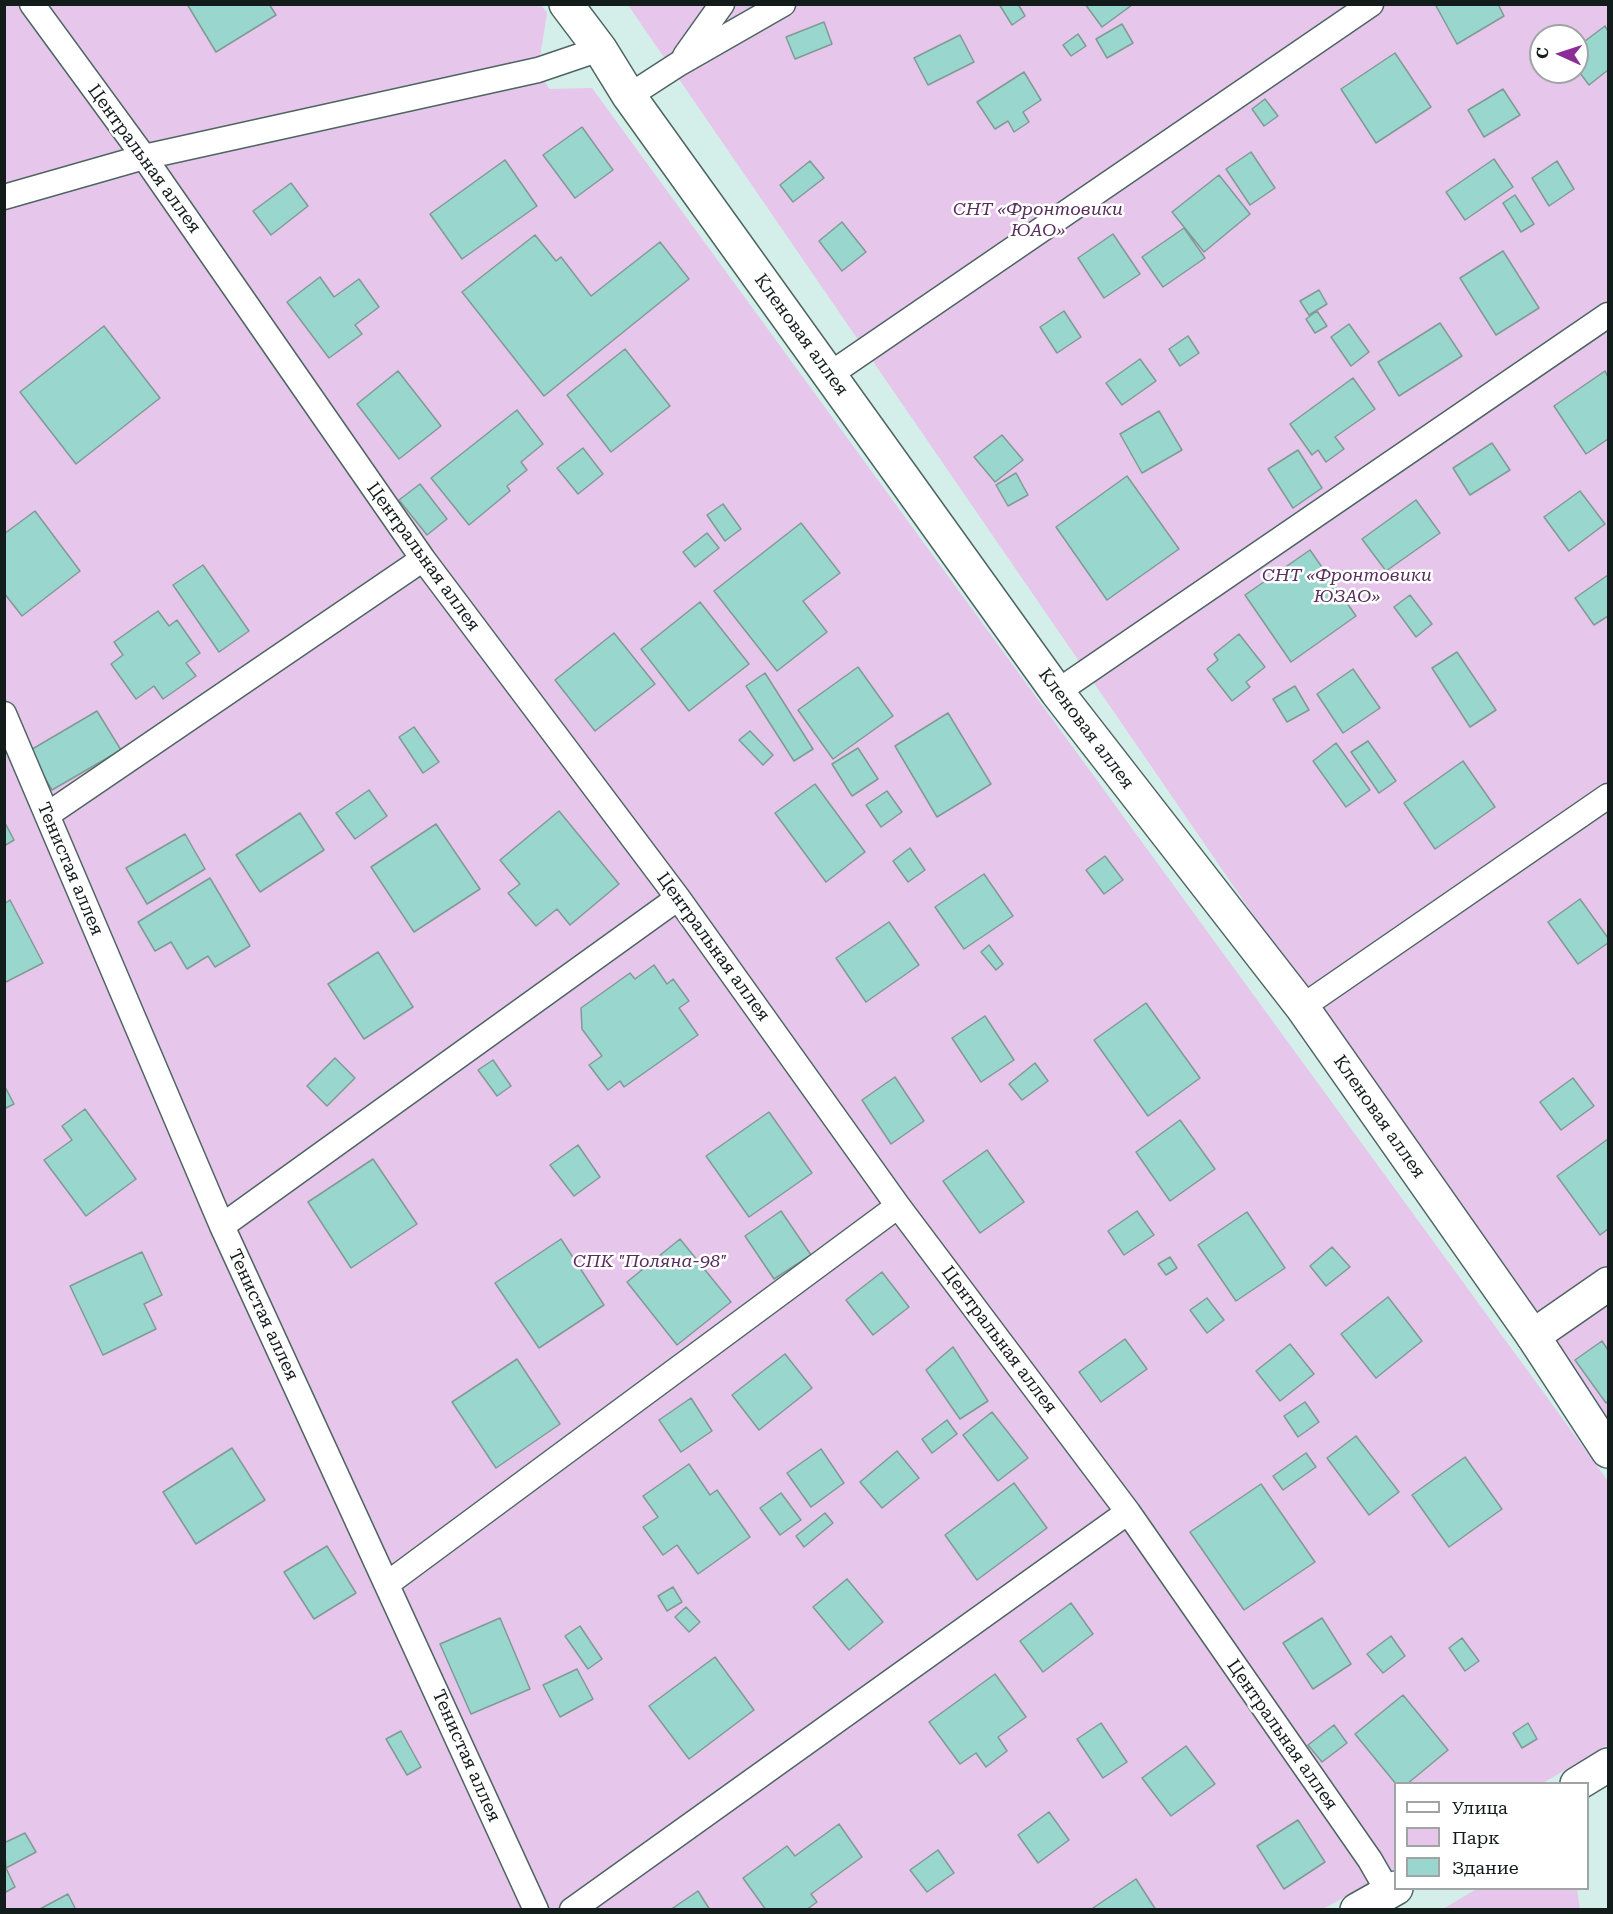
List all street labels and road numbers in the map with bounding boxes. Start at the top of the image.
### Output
street label: Центральная аллея [83,80,205,238]
street label: Кленовая аллея [750,270,852,400]
street label: Центральная аллея [362,478,484,636]
street label: Кленовая аллея [1034,664,1138,794]
street label: Тенистая аллея [32,799,108,939]
street label: Центральная аллея [652,868,774,1026]
street label: Кленовая аллея [1328,1051,1430,1183]
street label: Тенистая аллея [223,1246,303,1384]
street label: Центральная аллея [937,1262,1061,1418]
street label: Центральная аллея [1222,1656,1342,1814]
street label: Тенистая аллея [427,1687,505,1825]

